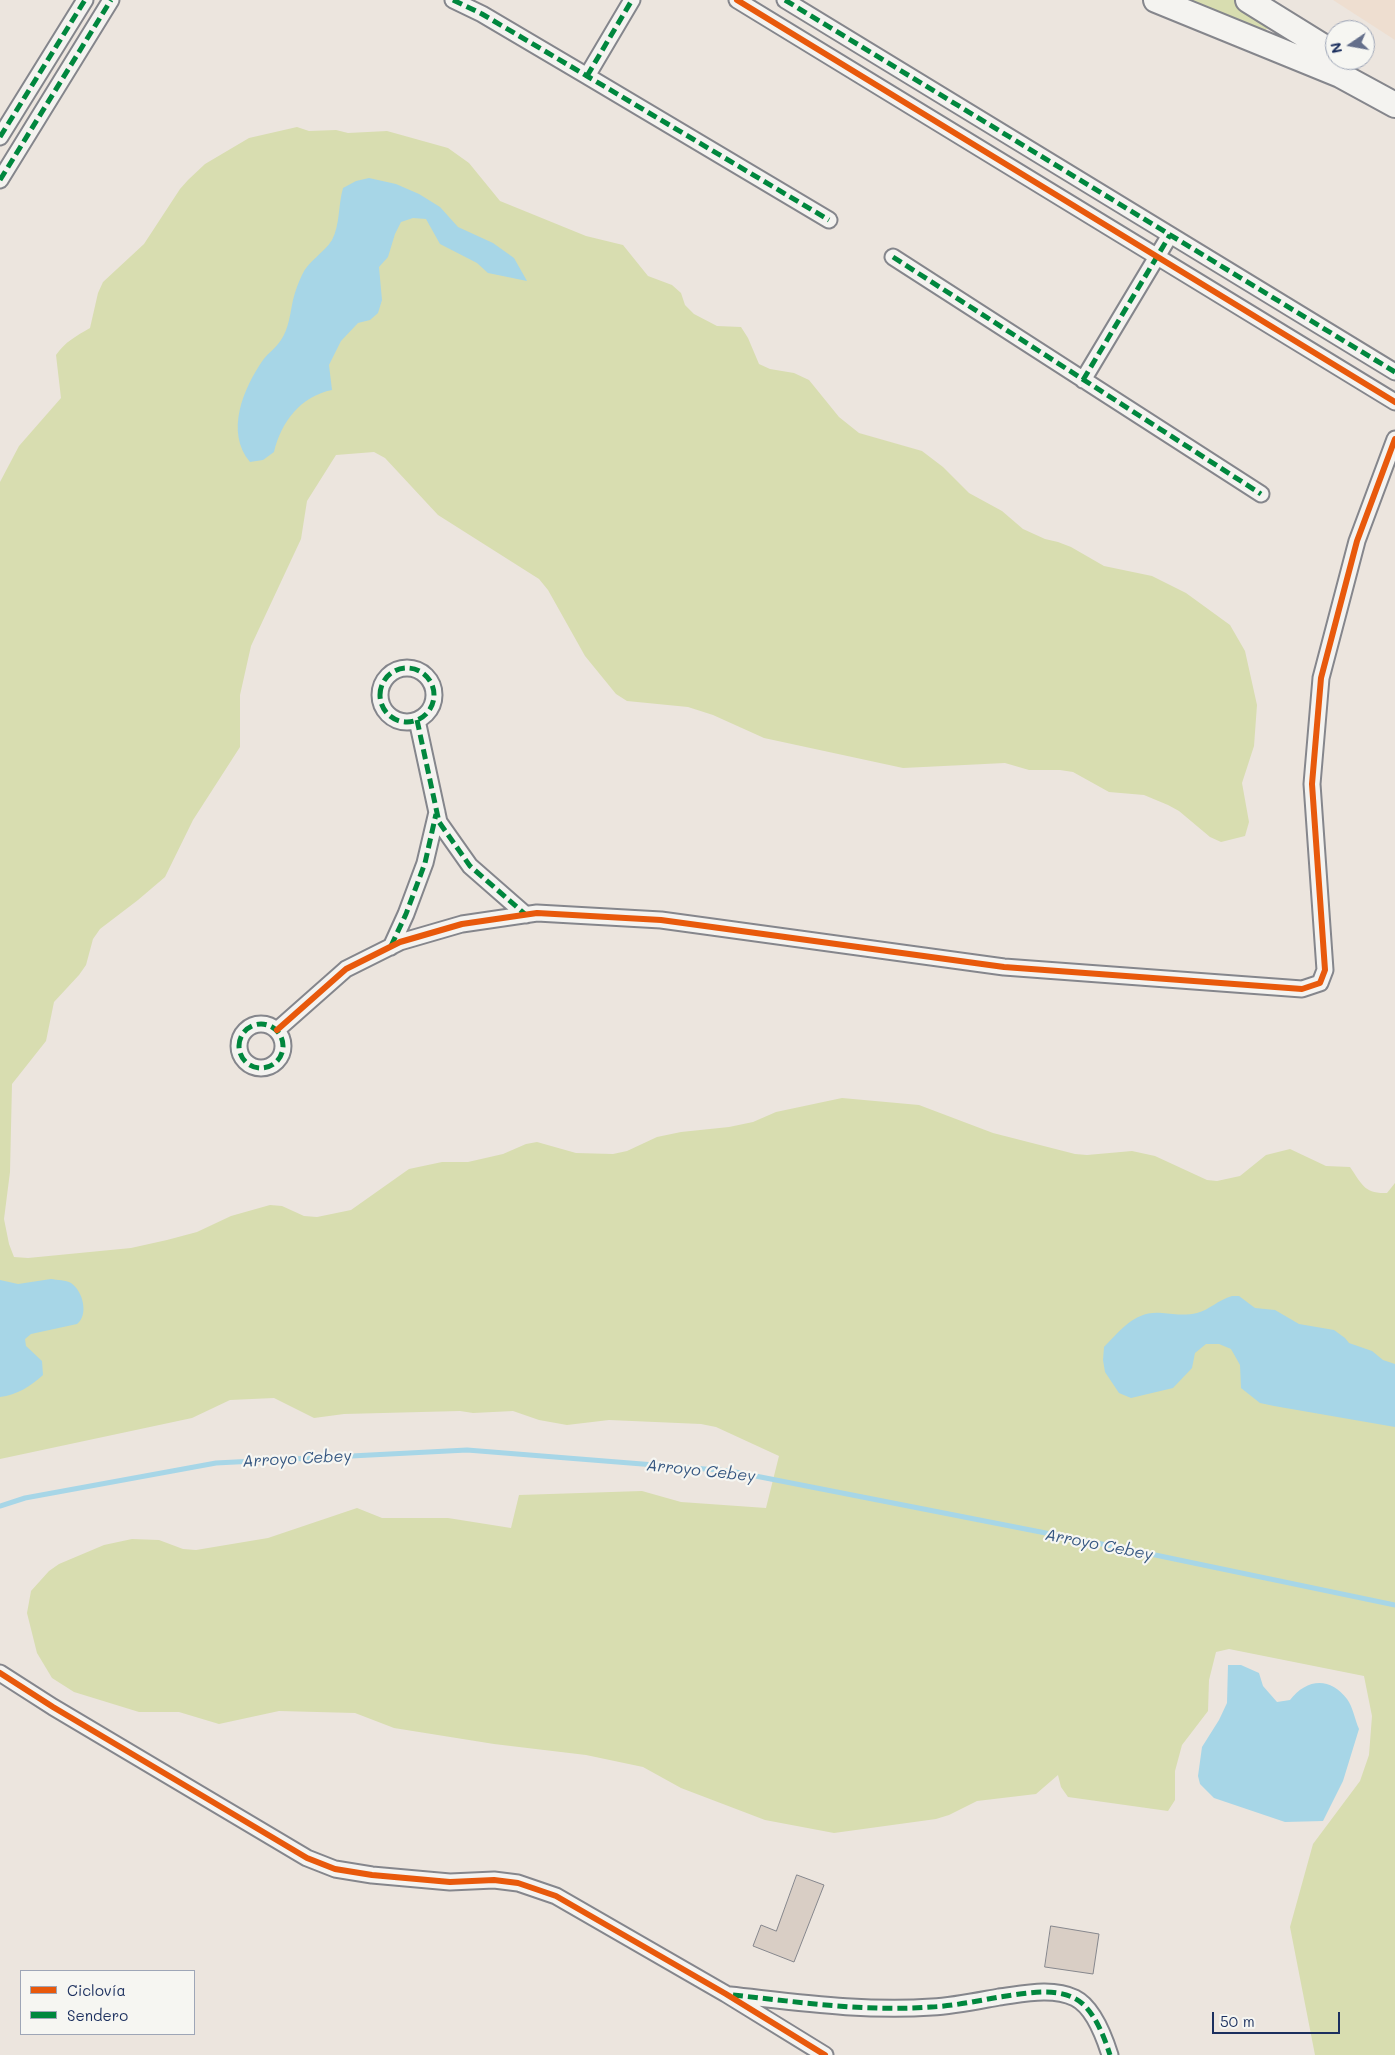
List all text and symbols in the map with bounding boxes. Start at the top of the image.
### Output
north arrow [1325,20,1375,70]
text: N [1325,41,1346,55]
water label: Arroyo Cebey [242,1447,352,1471]
water label: Arroyo Cebey [646,1456,756,1486]
water label: Arroyo Cebey [1043,1525,1155,1565]
legend [20,1970,195,2035]
text: Ciclovía [67,1980,126,2000]
scale bar [1215,2002,1342,2034]
text: Sendero [67,2005,128,2025]
text: 50 m [1220,2011,1255,2031]

